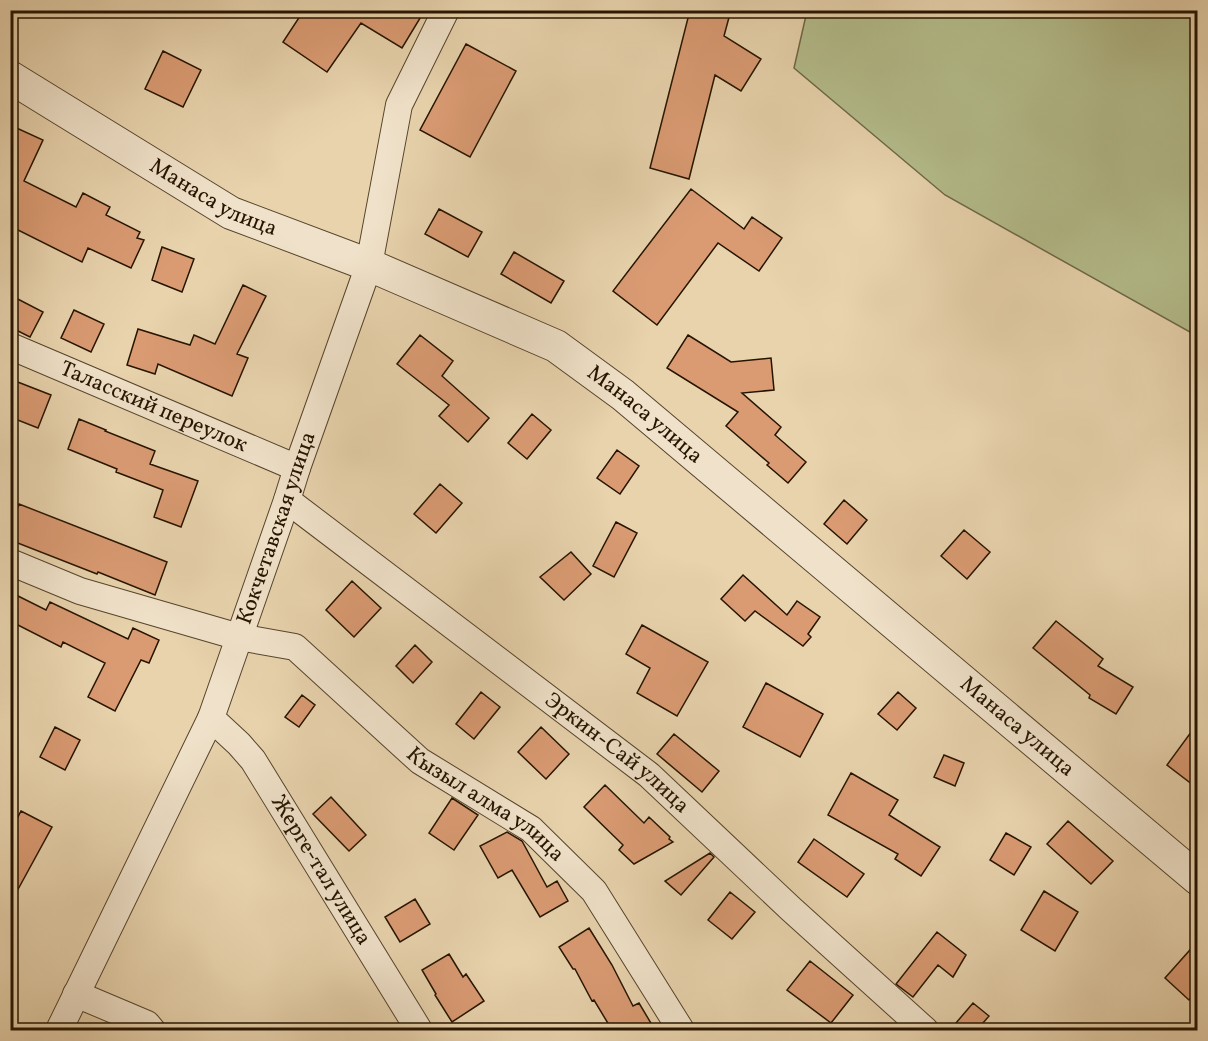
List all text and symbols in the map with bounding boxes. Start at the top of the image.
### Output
street label: Манаса улица [143,151,282,245]
street label: Таласский переулок [55,353,252,461]
street label: Манаса улица [580,358,710,471]
street label: Кокчетавская улица [229,427,324,629]
street label: Манаса улица [953,669,1081,784]
street label: Эркин-Сай улица [538,685,696,821]
street label: Кызыл алма улица [399,740,571,869]
street label: Жерге-тал улица [263,789,379,951]

